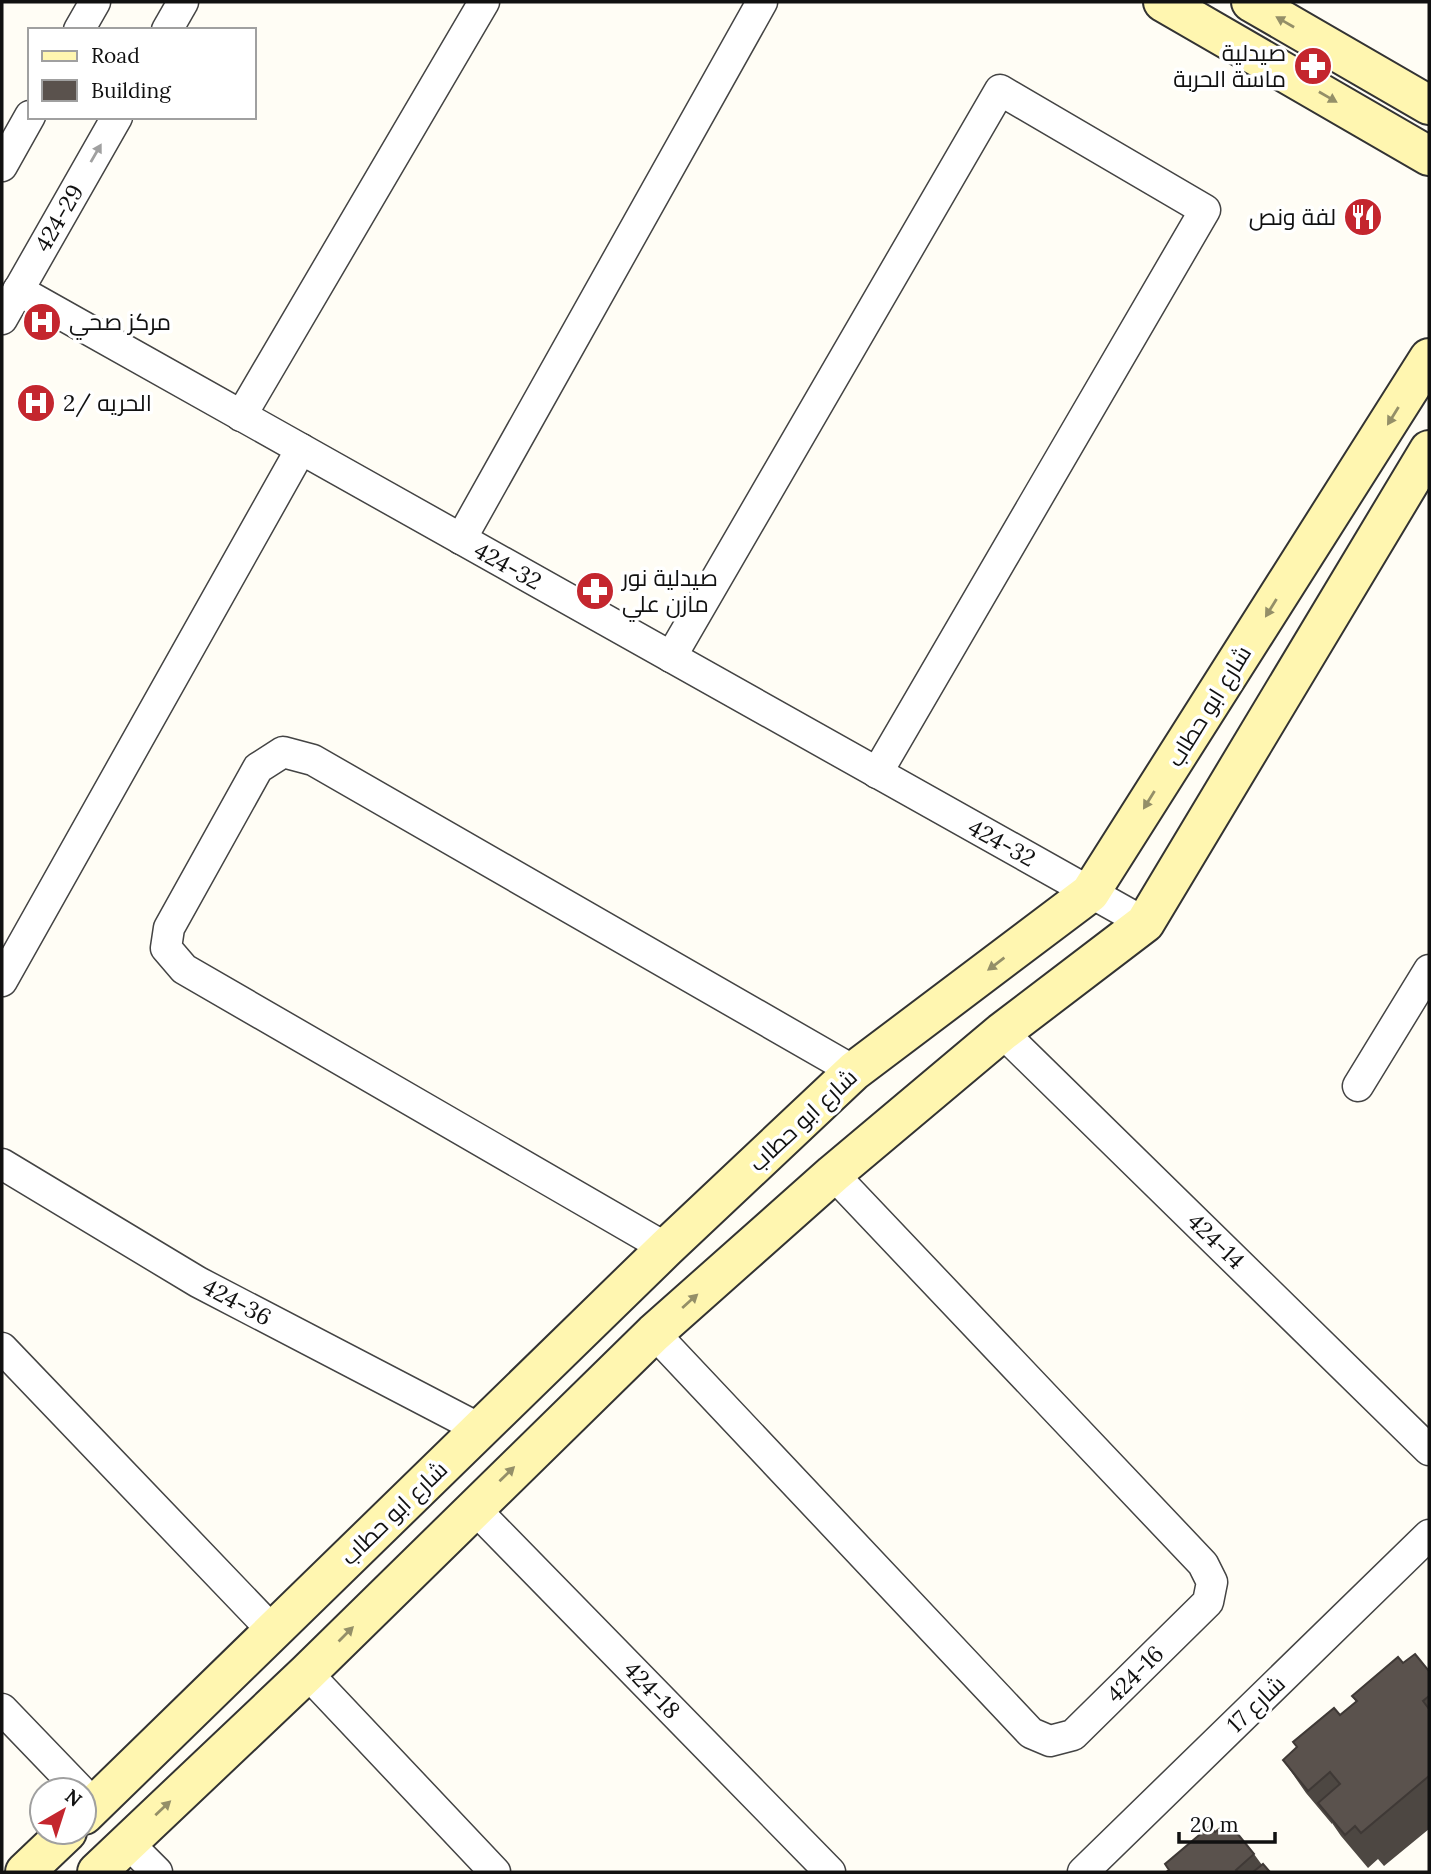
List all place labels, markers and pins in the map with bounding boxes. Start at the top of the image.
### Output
place label: صيدلية ماسة الحربة [1173,38,1286,93]
pharmacy icon: صيدلية ماسة الحربة [1292,45,1334,87]
restaurant icon: لفة ونص [1342,196,1384,238]
place label: لفة ونص [1249,202,1336,231]
hospital icon: مركز صحي [21,301,63,343]
place label: مركز صحي [69,307,171,340]
hospital icon: الحريه /2 [15,382,57,424]
place label: الحريه /2 [63,388,152,418]
place label: صيدلية نور مازن علي [620,563,718,622]
pharmacy icon: صيدلية نور مازن علي [574,570,616,612]

